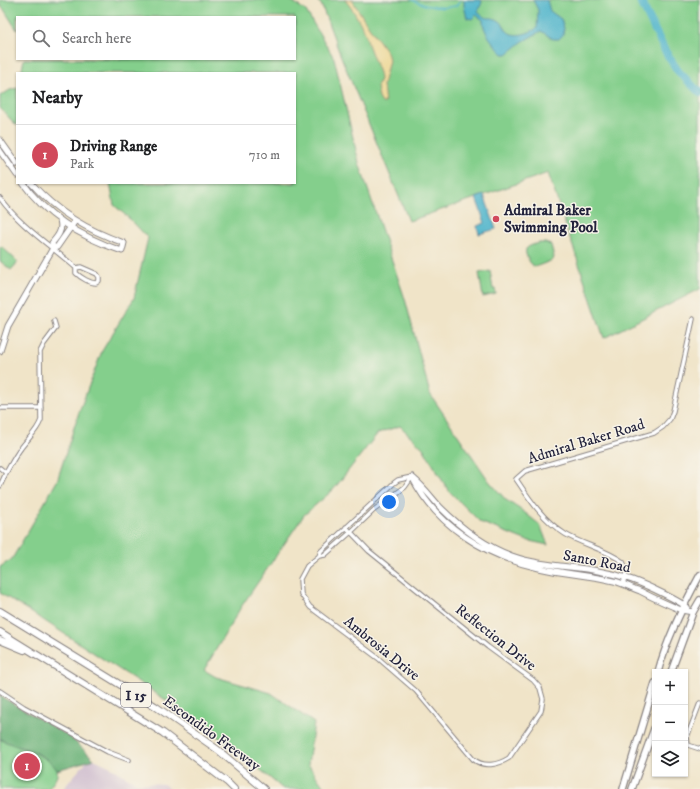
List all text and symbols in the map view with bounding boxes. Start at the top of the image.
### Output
search box [16,16,296,60]
icon: search [30,27,52,49]
text: Search here [62,29,131,48]
text: Nearby [32,87,82,109]
text: Driving Range [70,137,157,156]
text: 1 [43,147,47,163]
text: 710 m [249,147,280,163]
text: Park [70,156,94,172]
place label: Admiral Baker Swimming Pool [503,201,598,237]
marker: Admiral Baker Swimming Pool [491,214,501,224]
street label: Admiral Baker Road [525,415,647,468]
your location [379,492,399,512]
street label: Santo Road [562,546,633,577]
street label: Reflection Drive [451,600,540,675]
street label: Ambrosia Drive [340,612,424,685]
map controls [652,669,688,777]
button: + [652,669,688,705]
road number: I 15 [121,683,151,707]
street label: Escondido Freeway [159,692,265,776]
button: − [652,705,688,741]
button: layers [652,741,688,777]
pin: 1 [14,751,40,781]

